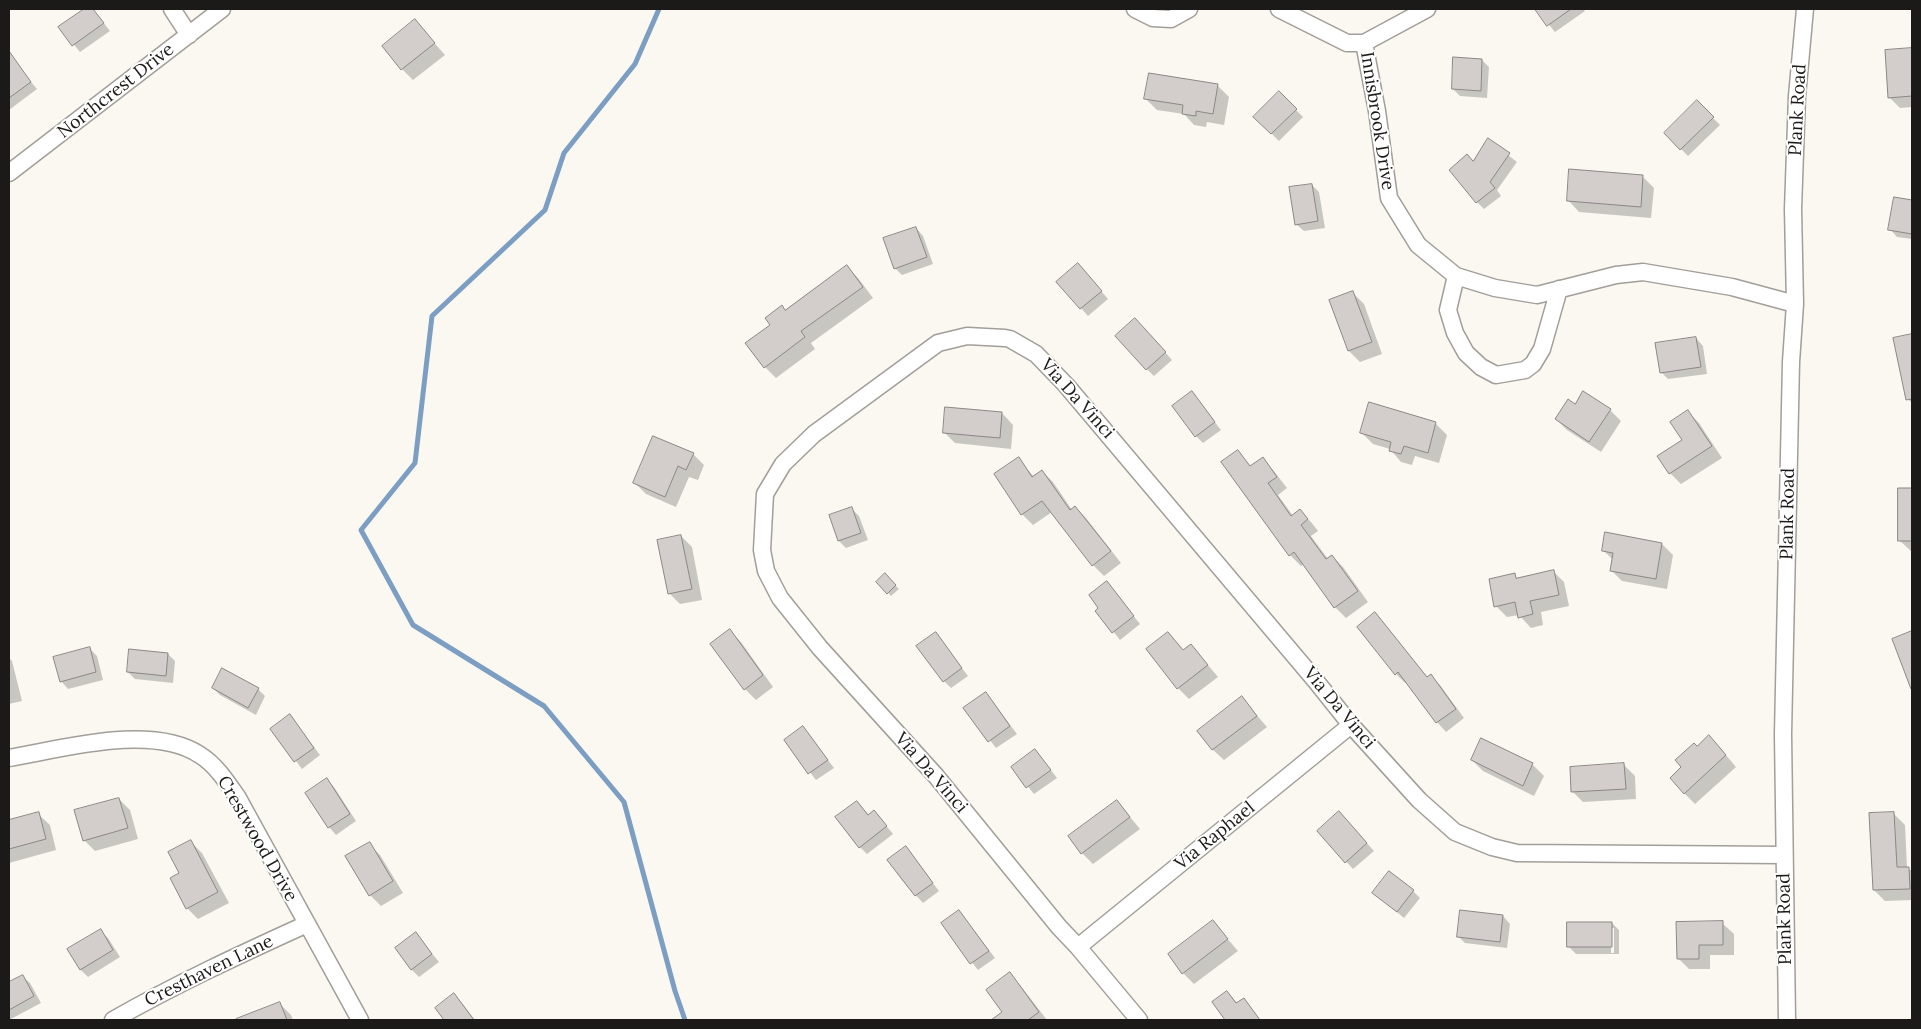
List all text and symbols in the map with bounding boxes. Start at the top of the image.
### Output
street label: Northcrest Drive [53,39,179,143]
street label: Innisbrook Drive [1355,50,1399,192]
street label: Plank Road [1785,63,1811,157]
street label: Via Da Vinci [1036,355,1118,443]
street label: Plank Road [1776,468,1800,560]
street label: Via Da Vinci [1299,663,1379,753]
street label: Via Da Vinci [890,728,972,818]
street label: Crestwood Drive [212,772,302,906]
street label: Via Raphael [1171,797,1259,875]
street label: Plank Road [1773,873,1797,965]
street label: Cresthaven Lane [141,931,277,1011]

